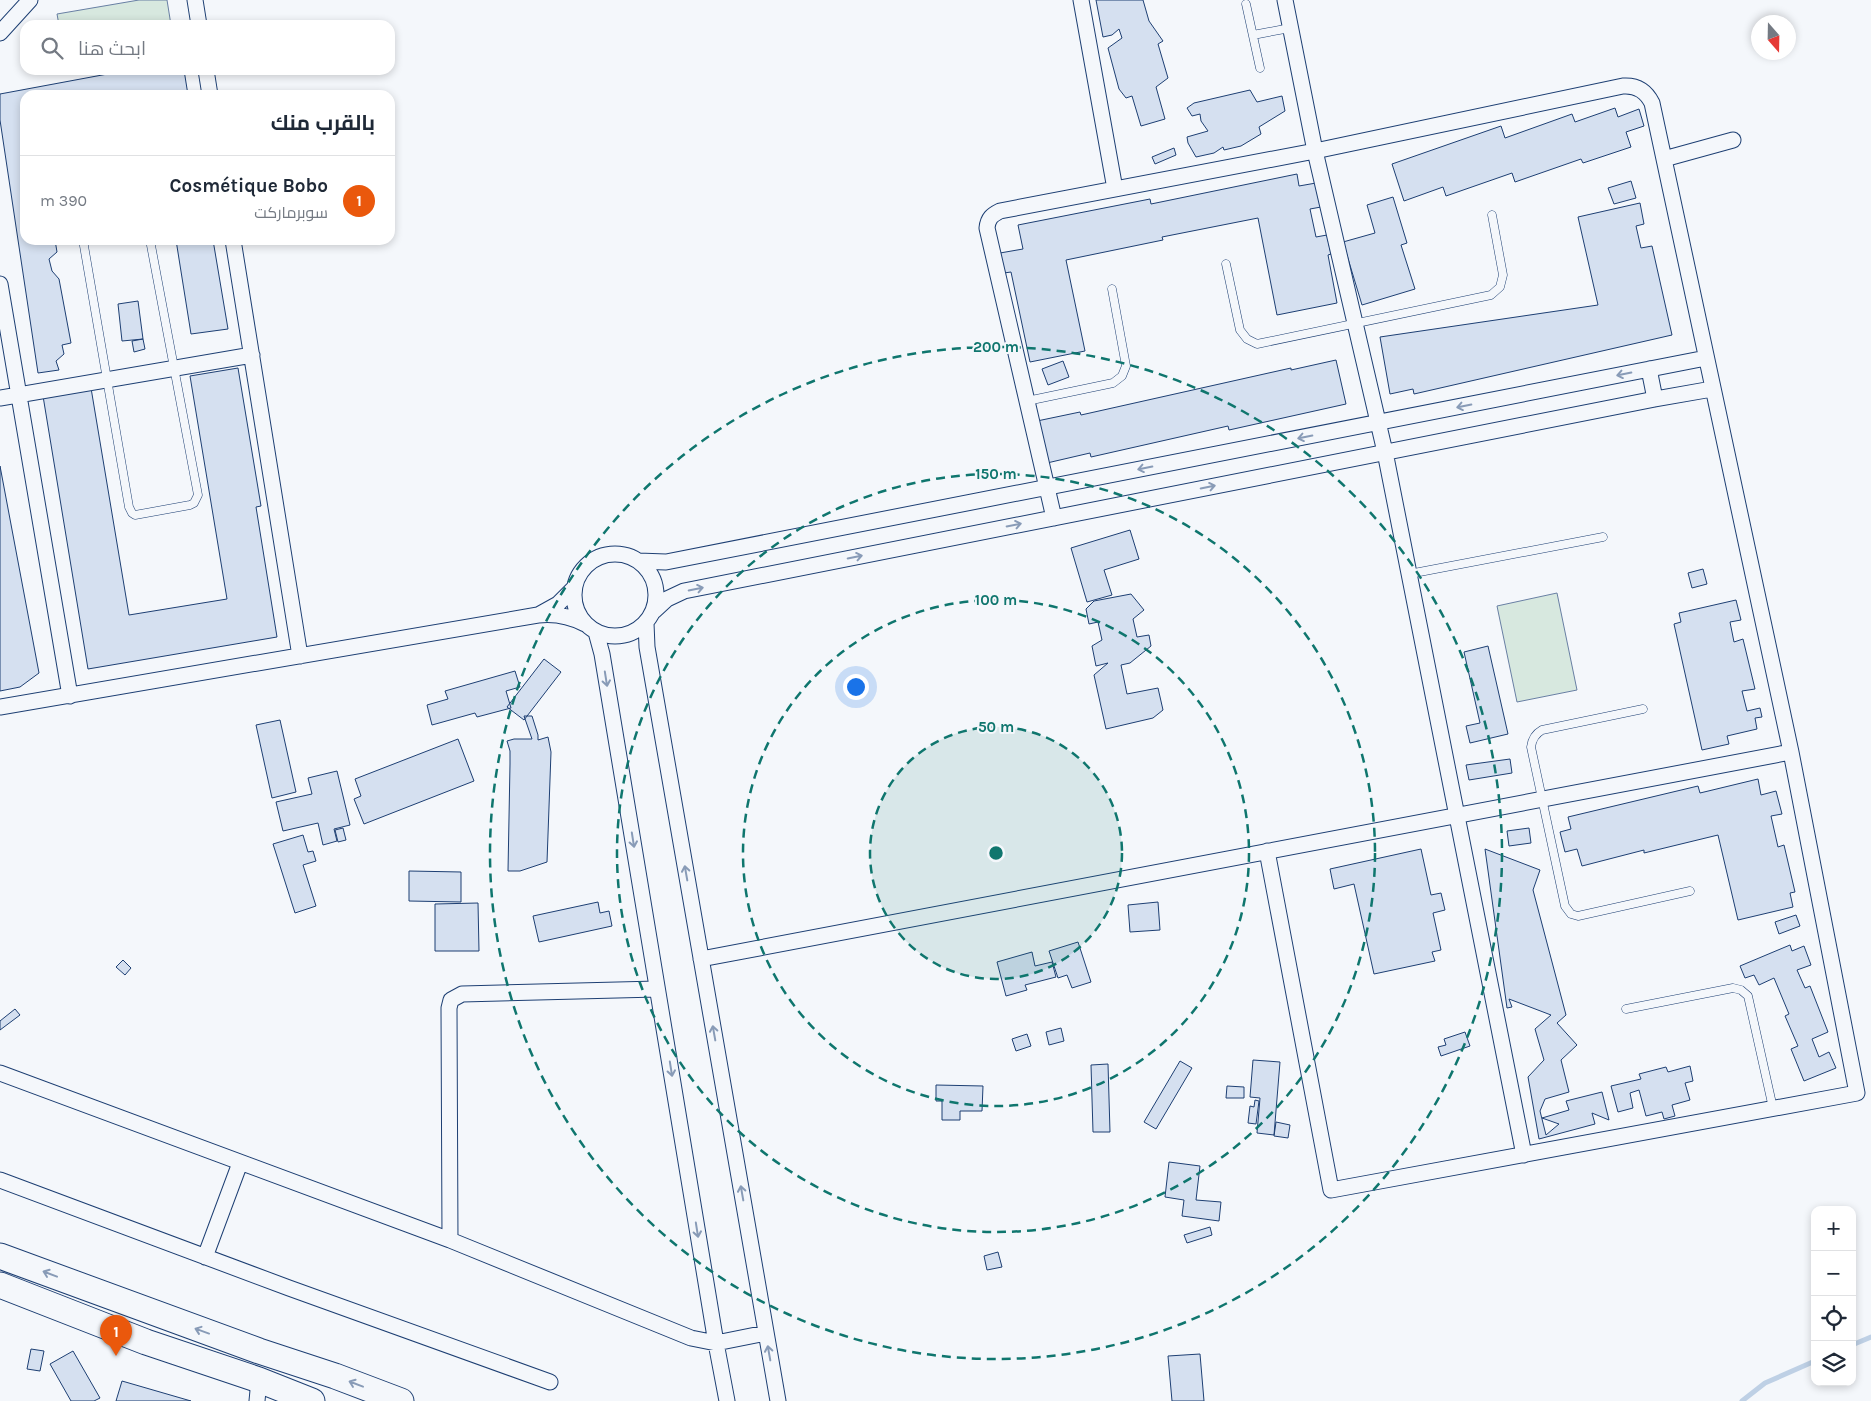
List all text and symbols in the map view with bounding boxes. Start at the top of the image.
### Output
north arrow [1751,15,1796,60]
search box [20,20,395,75]
icon: search [38,34,66,62]
text: ابحث هنا [78,38,146,60]
text: بالقرب منك [271,111,375,135]
text: Cosmétique Bobo [169,175,328,197]
text: 390 m [40,191,87,210]
text: 1 [356,191,362,210]
text: سوبرماركت [254,203,328,222]
text: 200 m [973,338,1019,356]
one-way arrow [1616,370,1632,380]
one-way arrow [1456,401,1472,411]
one-way arrow [1297,433,1313,442]
one-way arrow [1138,464,1154,474]
text: 150 m [975,465,1017,483]
one-way arrow [1200,482,1216,491]
one-way arrow [1006,520,1022,530]
one-way arrow [847,552,863,561]
one-way arrow [687,583,703,593]
text: 100 m [975,591,1017,609]
one-way arrow [602,671,612,687]
your location [843,674,869,700]
text: 50 m [978,718,1014,736]
one-way arrow [628,831,638,847]
centre of rings [987,844,1005,862]
one-way arrow [681,865,691,881]
one-way arrow [709,1025,719,1041]
one-way arrow [666,1061,676,1077]
one-way arrow [736,1185,746,1201]
map controls [1811,1206,1856,1386]
button: + [1811,1206,1856,1251]
one-way arrow [693,1221,703,1237]
button: − [1811,1251,1856,1296]
one-way arrow [42,1269,58,1278]
button: locate [1811,1296,1856,1341]
pin: 1 [100,1315,132,1356]
one-way arrow [195,1326,210,1335]
button: layers [1811,1341,1856,1386]
one-way arrow [764,1345,774,1361]
one-way arrow [348,1378,363,1387]

